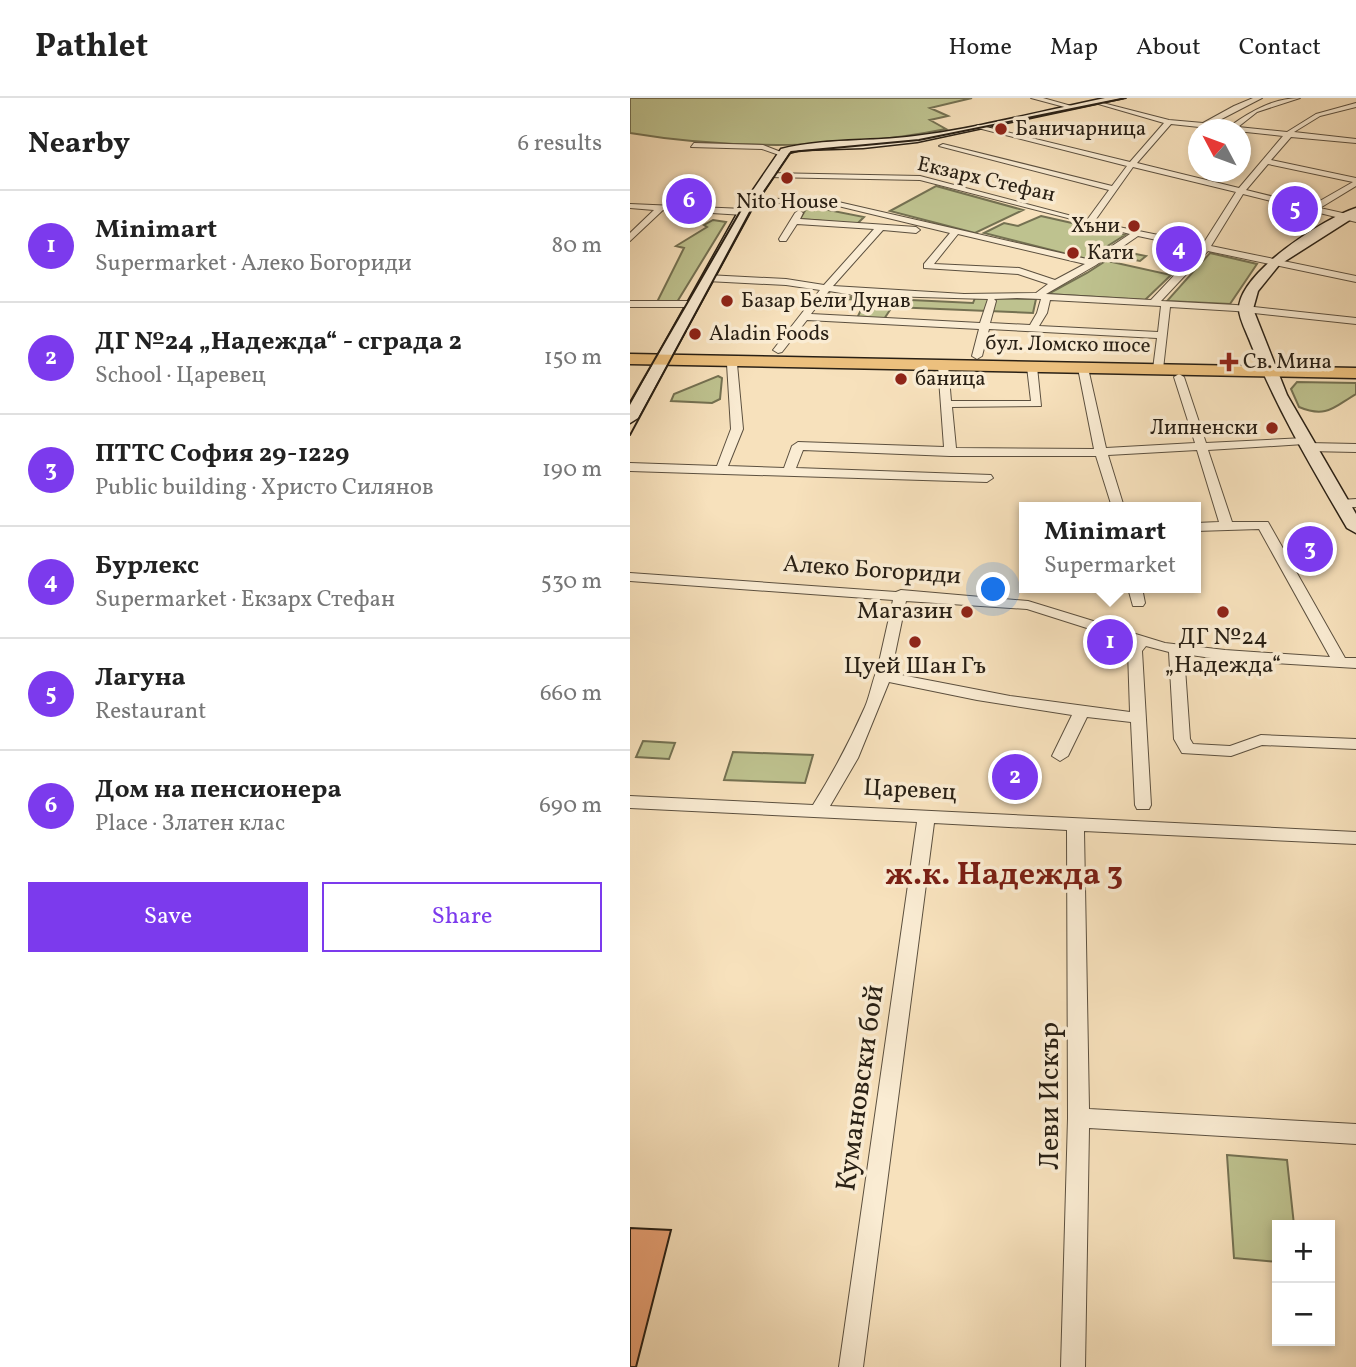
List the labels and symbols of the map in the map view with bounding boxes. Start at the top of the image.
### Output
place label: Баничарница [1015,115,1146,144]
north arrow [1188,119,1251,182]
marker: Баничарница [993,121,1009,137]
street label: Екзарх Стефан [914,150,1058,210]
marker: Nito House [779,170,795,186]
pin: 6 [666,175,712,227]
pin: 5 [1272,183,1318,235]
place label: Nito House [736,188,838,217]
place label: Хъни [1071,212,1120,241]
marker: Хъни [1126,218,1142,234]
pin: 4 [1156,223,1202,275]
place label: Кати [1087,239,1134,268]
marker: Кати [1065,245,1081,261]
place label: Базар Бели Дунав [741,287,911,316]
marker: Базар Бели Дунав [719,293,735,309]
place label: Aladin Foods [709,320,829,349]
marker: Aladin Foods [687,326,703,342]
street label: бул. Ломско шосе [985,329,1151,361]
place label: Св. Мина [1243,348,1332,377]
marker: Св. Мина [1221,354,1237,370]
place label: баница [915,365,986,394]
marker: баница [893,371,909,387]
place label: Липненски [1150,414,1258,443]
marker: Липненски [1264,420,1280,436]
pin: 3 [1287,523,1333,575]
street label: Алеко Богориди [782,548,962,594]
your location [976,572,1010,606]
place label: Магазин [857,595,953,629]
marker: Магазин [959,604,975,620]
marker: ДГ №24 „Надежда“ [1215,604,1231,620]
pin: 1 [1087,616,1133,668]
place label: ДГ №24 „Надежда“ [1165,621,1281,683]
marker: Цуей Шан Гъ [907,634,923,650]
place label: Цуей Шан Гъ [844,650,986,684]
pin: 2 [992,751,1038,803]
street label: Царевец [862,772,958,810]
district label: ж.к. Надежда 3 [885,854,1123,898]
street label: Кумановски бой [827,982,895,1194]
street label: Леви Искър [1031,1022,1070,1170]

